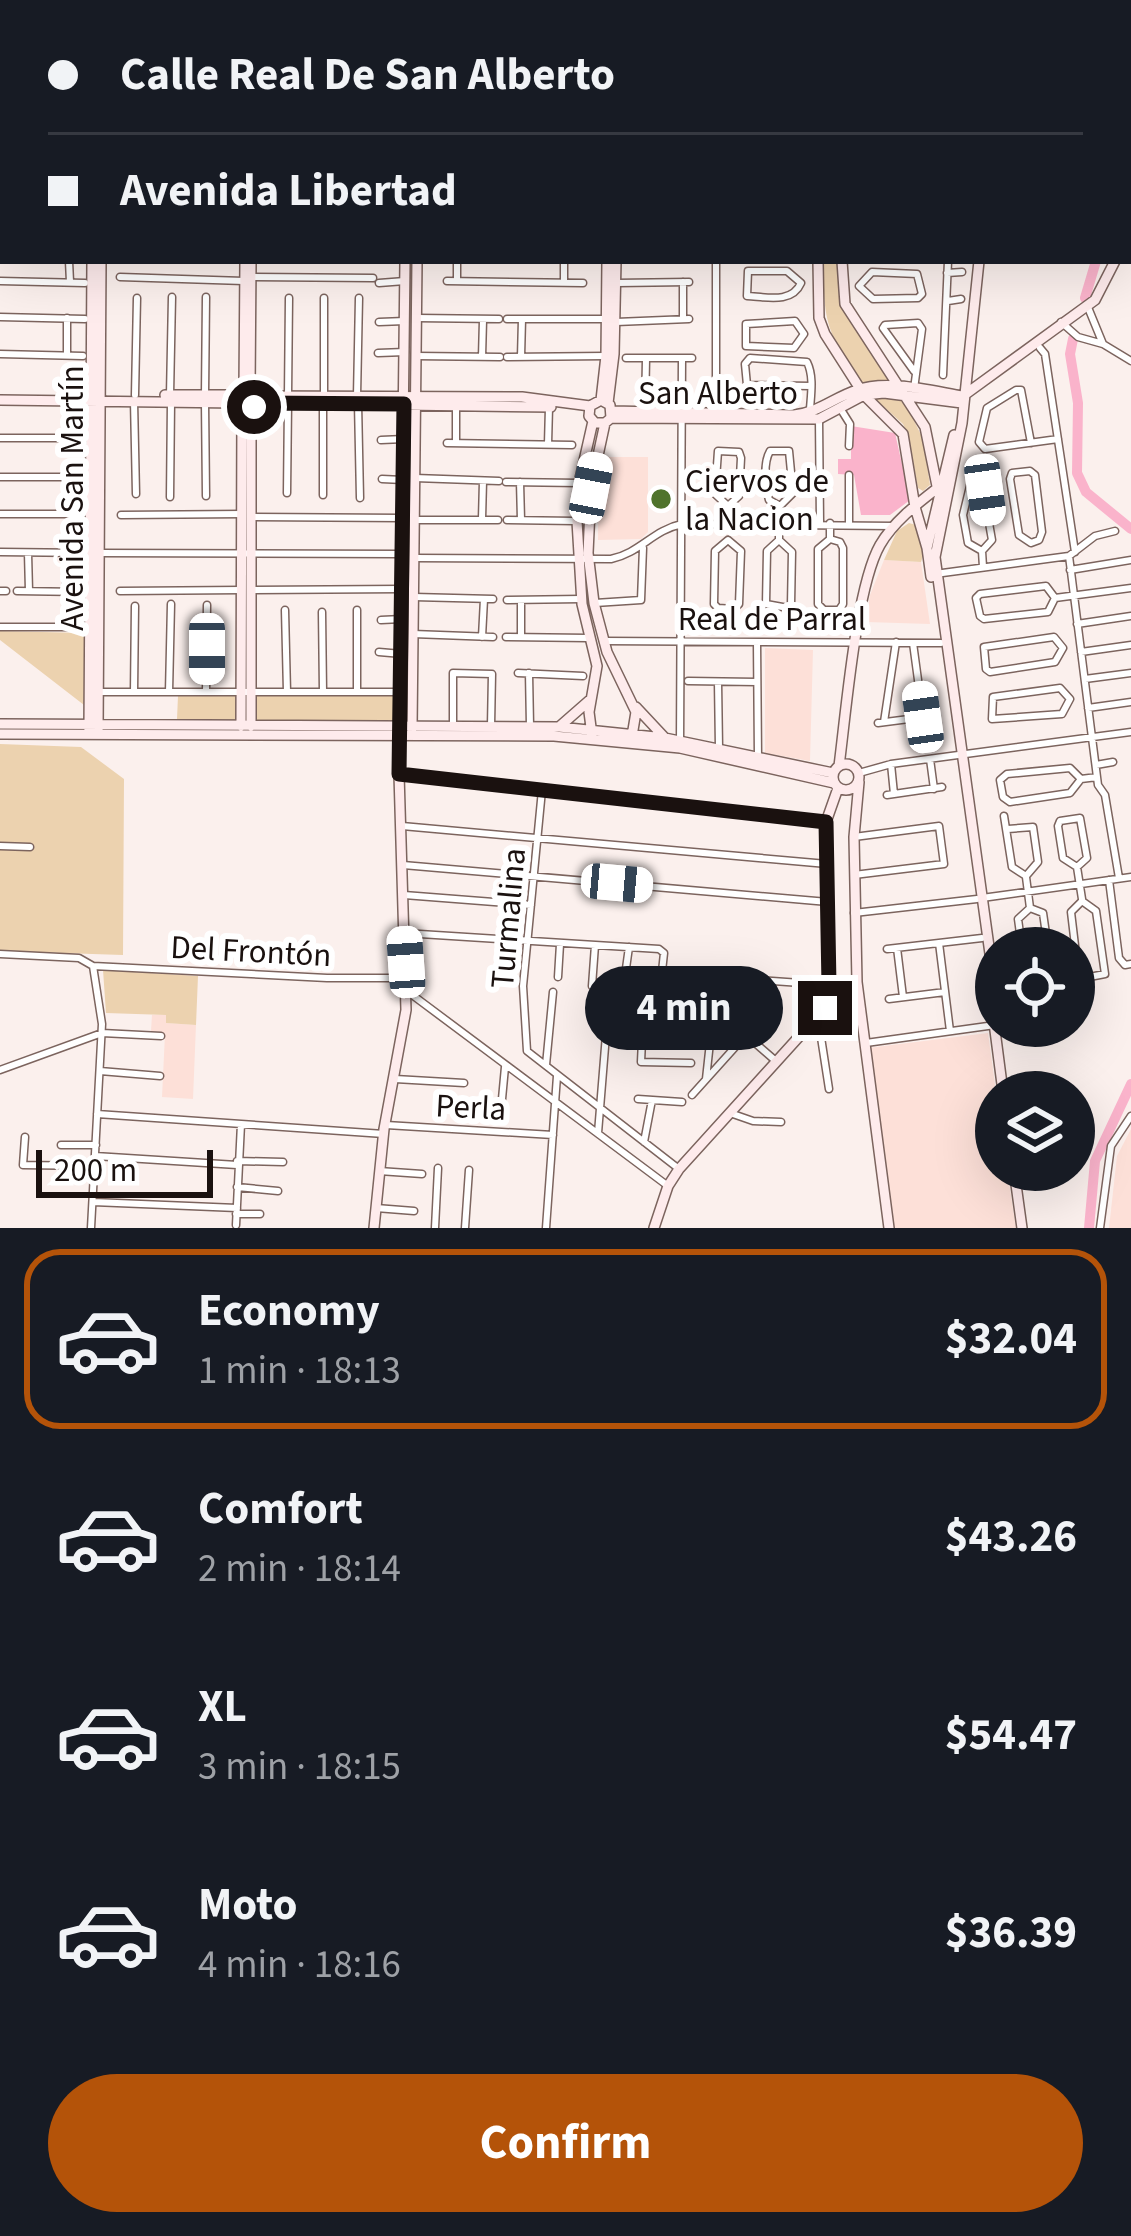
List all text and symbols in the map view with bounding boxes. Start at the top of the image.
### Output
text: Calle Real De San Alberto [120,43,615,107]
text: Avenida Libertad [120,159,457,223]
street label: Avenida San Martín [49,365,96,631]
street label: San Alberto [638,370,798,417]
route start [227,380,281,434]
car [566,449,616,527]
car [962,452,1008,528]
place label: Ciervos de la Nacion [685,458,829,543]
marker: Ciervos de la Nacion [648,486,674,512]
street label: Real de Parral [678,596,866,643]
car [189,613,225,685]
car [900,679,946,755]
street label: Turmalina [479,846,538,990]
car [580,862,654,904]
street label: Del Frontón [169,924,333,979]
car [386,925,426,999]
map controls [975,927,1095,1191]
button: locate [975,927,1095,1047]
callout: 4 min [585,966,783,1050]
text: 4 min [637,980,731,1036]
route end [798,981,852,1035]
button: layers [975,1071,1095,1191]
street label: Perla [434,1082,507,1133]
scale bar [36,1144,213,1197]
text: 200 m [54,1147,137,1194]
text: Economy [198,1279,380,1343]
icon: car [54,1285,162,1393]
text: $32.04 [945,1307,1077,1371]
text: 1 min · 18:13 [198,1343,401,1399]
text: Comfort [198,1477,363,1541]
icon: car [54,1483,162,1591]
text: $43.26 [945,1505,1077,1569]
text: 2 min · 18:14 [198,1541,401,1597]
text: XL [198,1675,247,1739]
icon: car [54,1681,162,1789]
text: $54.47 [945,1703,1077,1767]
text: 3 min · 18:15 [198,1739,401,1795]
text: Moto [198,1873,297,1937]
icon: car [54,1879,162,1987]
text: $36.39 [945,1901,1077,1965]
text: 4 min · 18:16 [198,1937,401,1993]
button: Confirm [48,2074,1083,2212]

